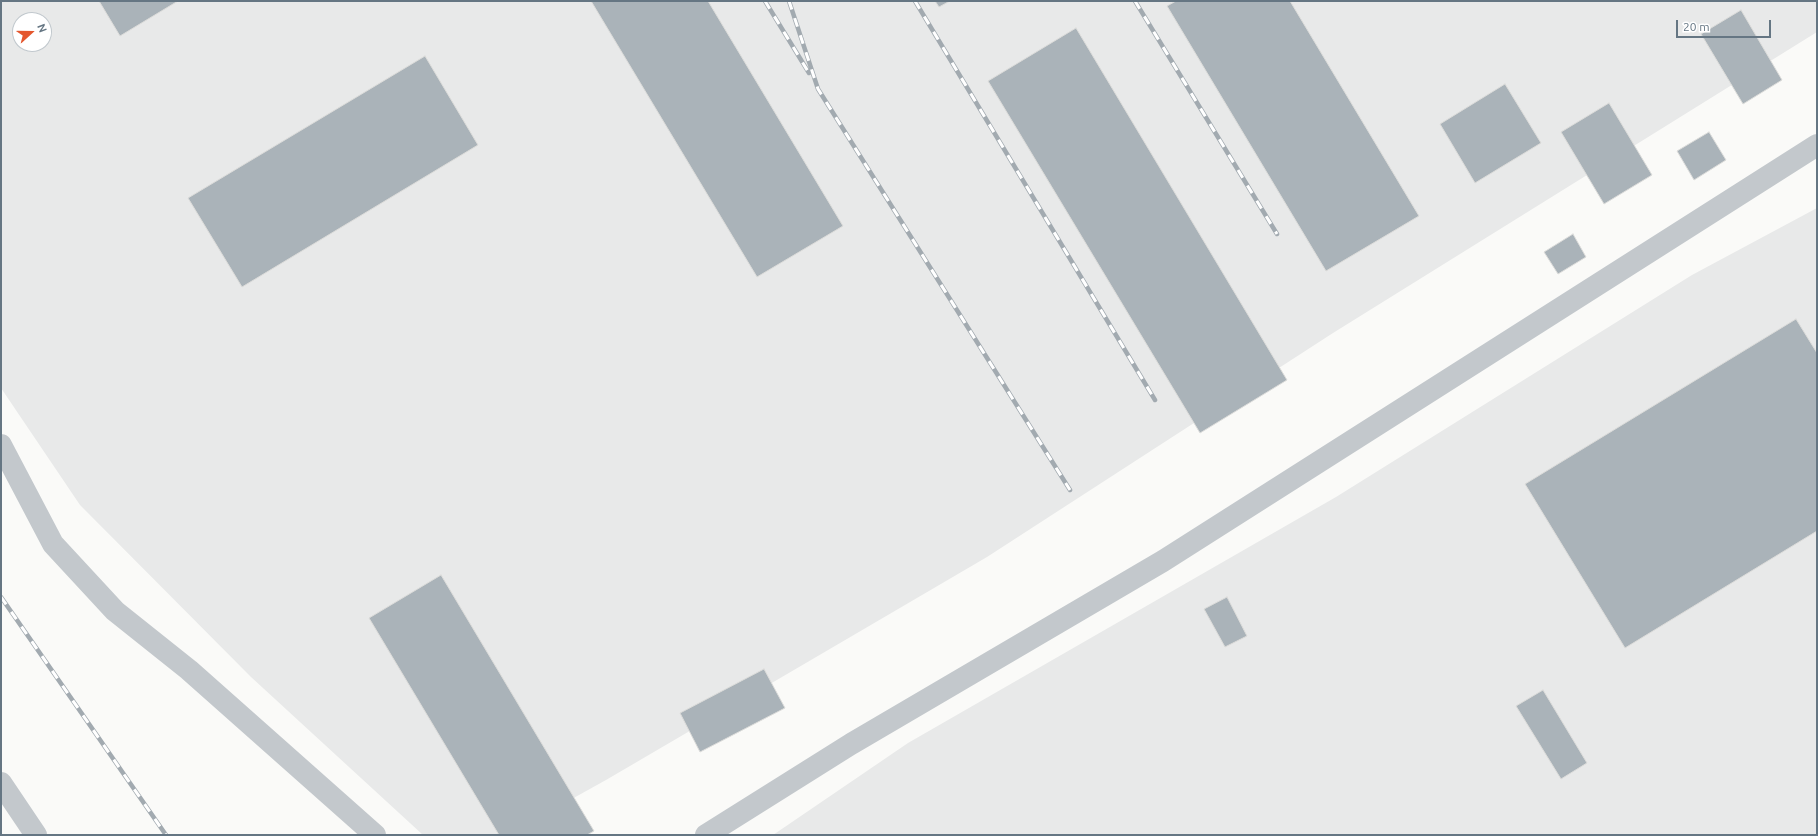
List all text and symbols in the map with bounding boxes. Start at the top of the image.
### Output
north arrow [12,12,52,52]
scale bar [1678,12,1773,38]
text: 20 m [1683,20,1710,33]
text: N [35,22,49,34]

